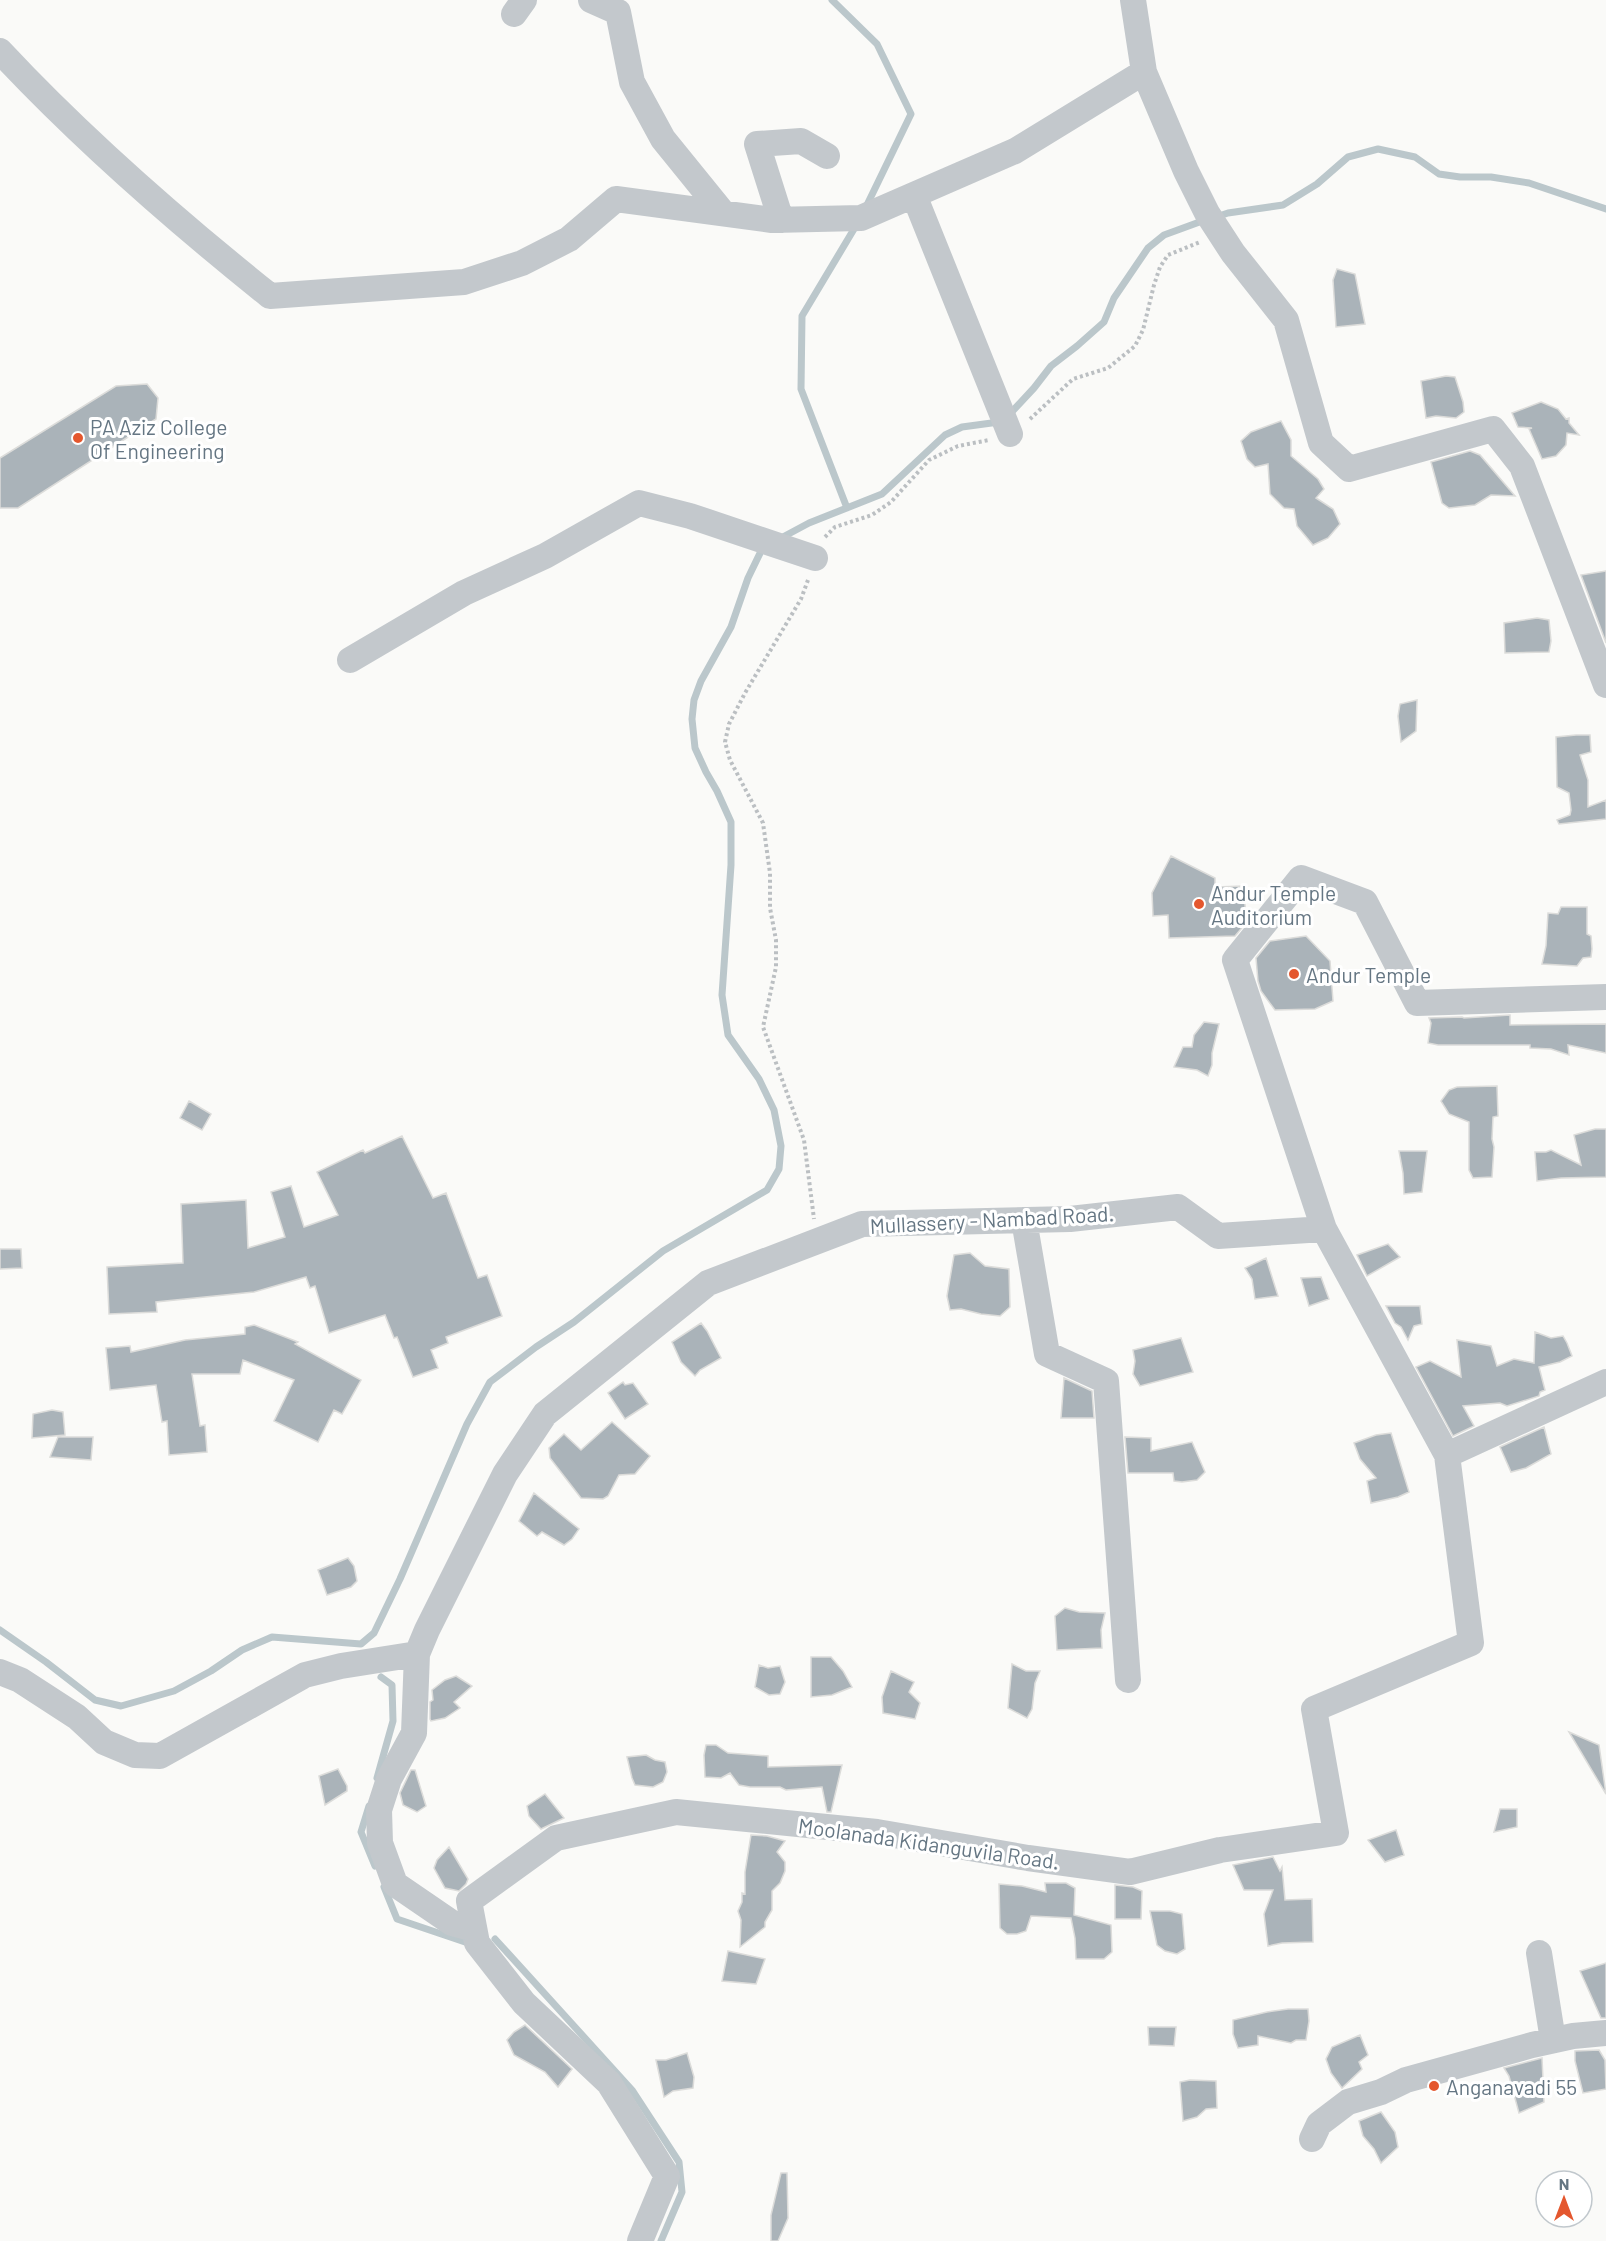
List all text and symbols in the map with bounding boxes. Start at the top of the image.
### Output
place label: PA Aziz College Of Engineering [90,414,227,463]
marker: PA Aziz College Of Engineering [71,431,85,445]
place label: Andur Temple Auditorium [1211,880,1336,929]
marker: Andur Temple Auditorium [1192,897,1206,911]
place label: Andur Temple [1306,962,1431,987]
marker: Andur Temple [1287,967,1301,981]
street label: Mullassery - Nambad Road. [869,1200,1115,1238]
street label: Moolanada Kidanguvila Road. [797,1812,1061,1874]
place label: Anganavadi 55 [1446,2074,1577,2099]
marker: Anganavadi 55 [1427,2079,1441,2093]
north arrow [1534,2169,1594,2229]
text: N [1559,2174,1569,2193]

